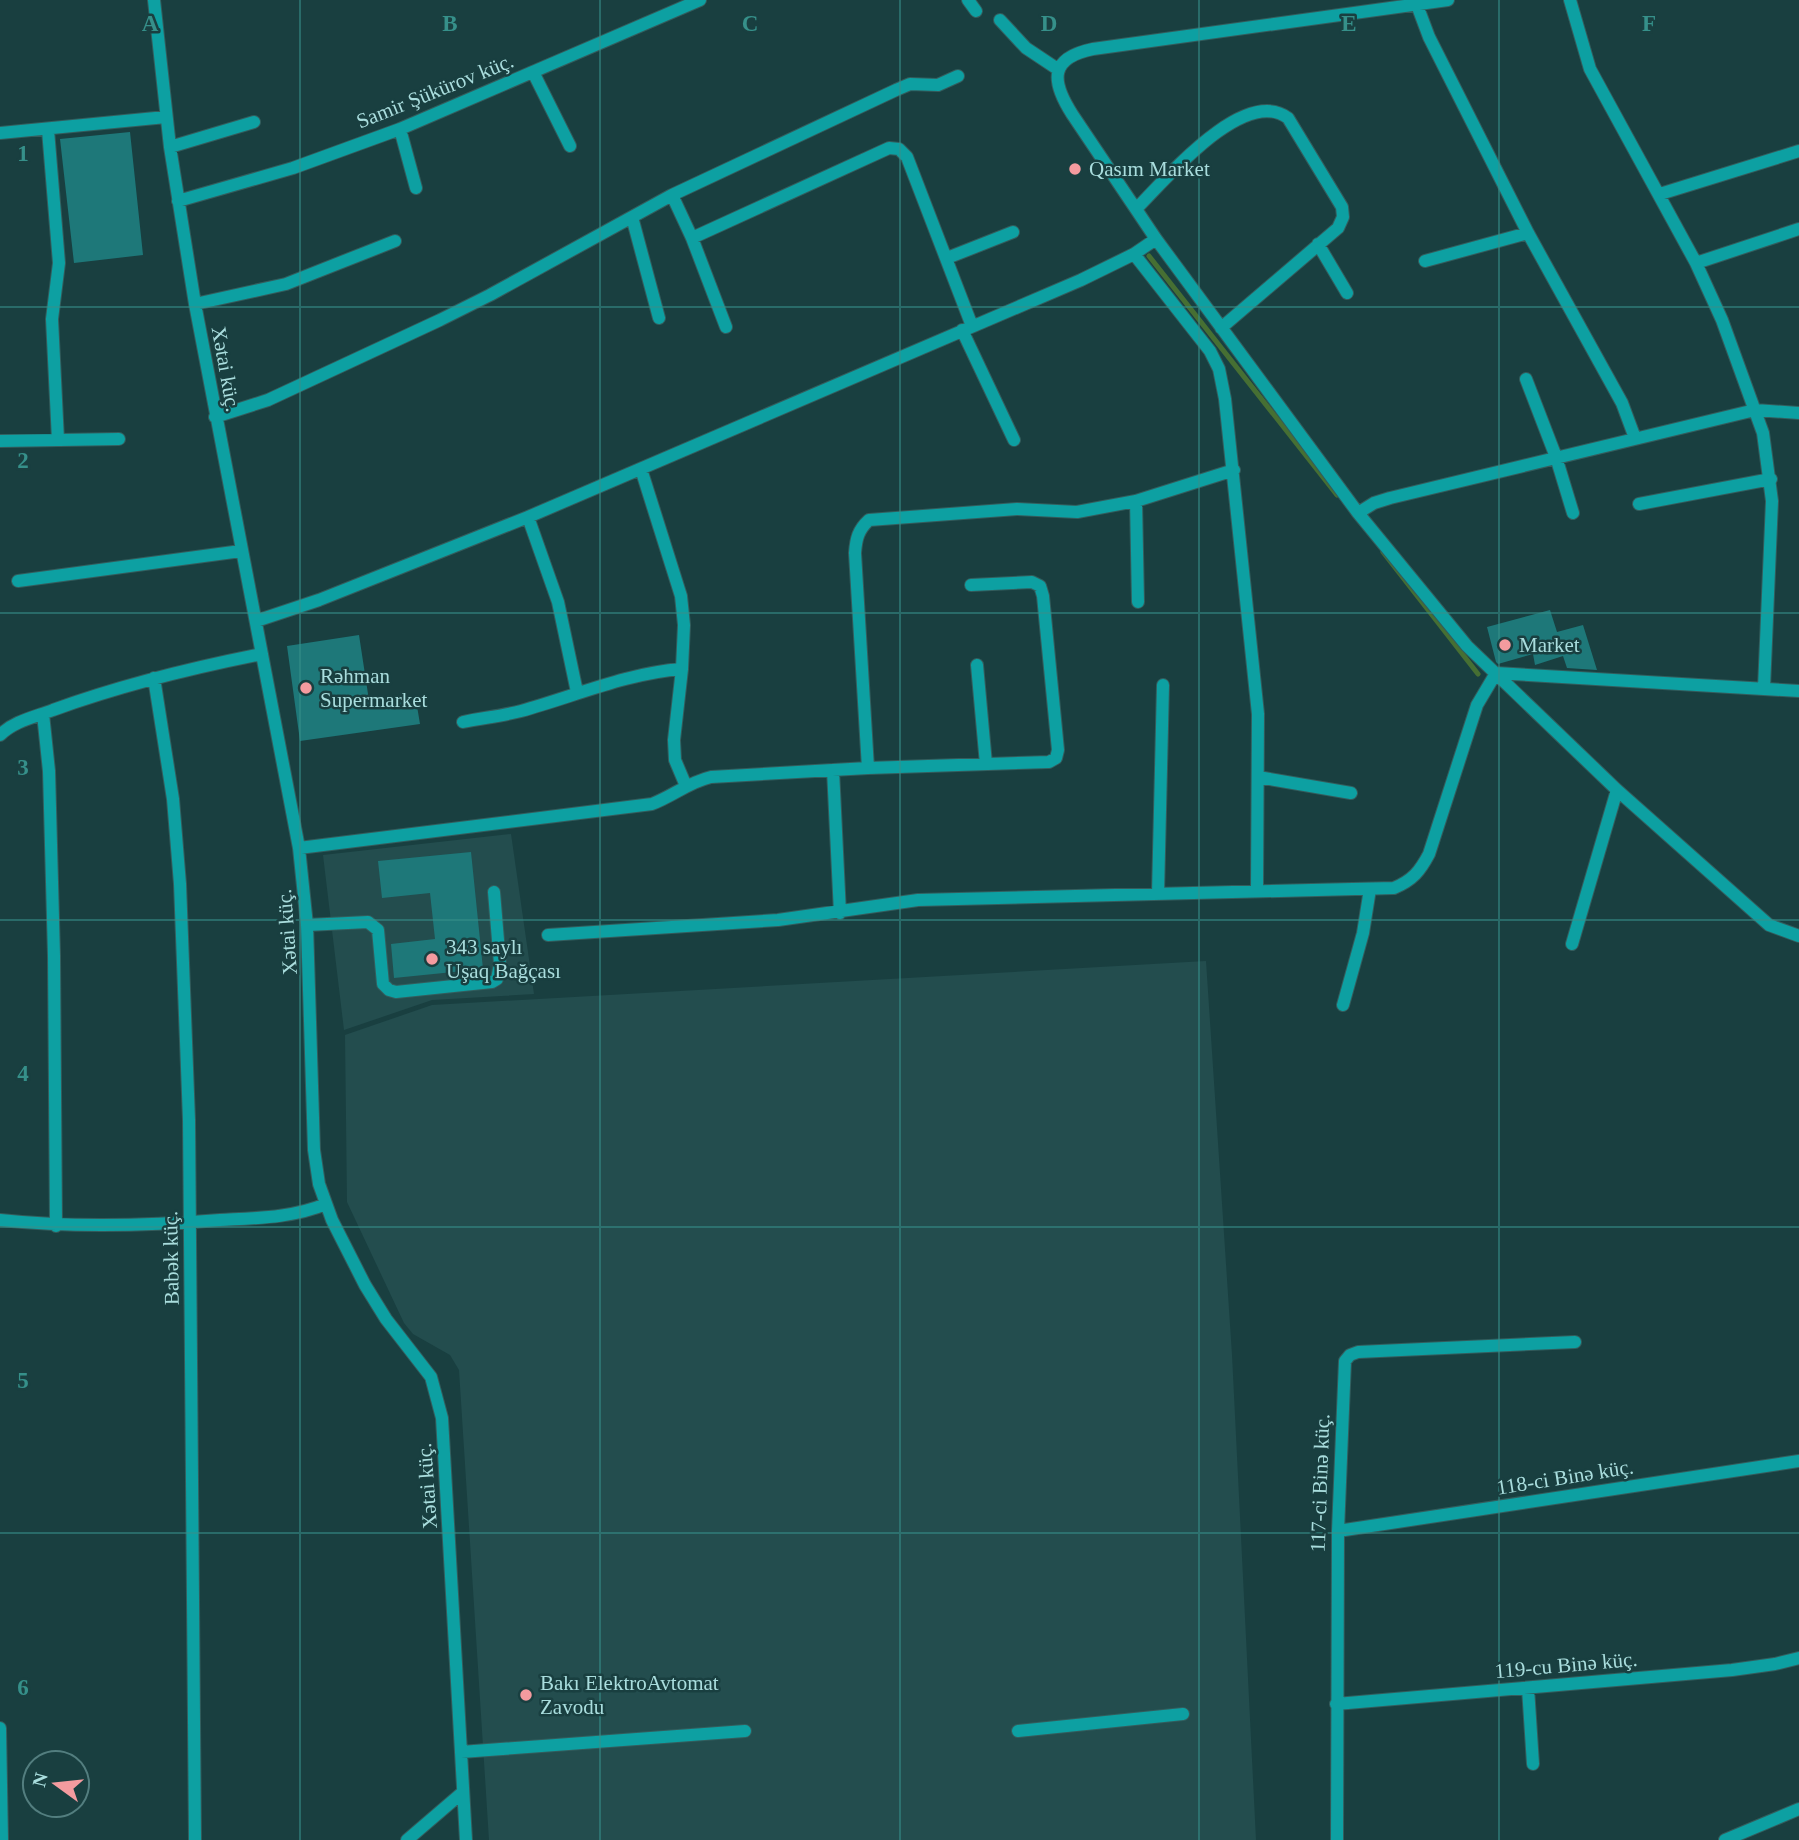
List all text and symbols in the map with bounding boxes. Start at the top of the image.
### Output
text: A [142,11,159,36]
text: B [442,11,458,36]
text: C [742,11,758,36]
text: D [1041,11,1057,36]
text: E [1341,11,1357,36]
text: F [1642,11,1656,36]
street label: Samir Şükürov küç. [353,49,517,133]
text: 1 [17,141,29,166]
place label: Qasım Market [1089,157,1210,181]
marker: Qasım Market [1067,161,1083,177]
street label: Xətai küç. [207,324,245,414]
text: 2 [17,448,29,473]
place label: Market [1519,633,1580,657]
marker: Market [1497,637,1513,653]
place label: Rəhman Supermarket [320,664,427,712]
marker: Rəhman Supermarket [298,680,314,696]
text: 3 [17,755,29,780]
street label: Xətai küç. [272,888,302,976]
place label: 343 saylı Uşaq Bağçası [446,935,561,983]
marker: 343 saylı Uşaq Bağçası [424,951,440,967]
text: 4 [17,1061,29,1086]
street label: Babək küç. [158,1211,184,1305]
text: 5 [17,1368,29,1393]
street label: 117-ci Binə küç. [1306,1413,1334,1553]
street label: Xətai küç. [412,1442,442,1530]
street label: 118-ci Binə küç. [1495,1454,1635,1500]
street label: 119-cu Binə küç. [1494,1647,1638,1683]
place label: Bakı ElektroAvtomat Zavodu [540,1671,719,1719]
text: 6 [17,1675,29,1700]
marker: Bakı ElektroAvtomat Zavodu [518,1687,534,1703]
north arrow [21,1749,91,1819]
text: N [28,1770,52,1789]

